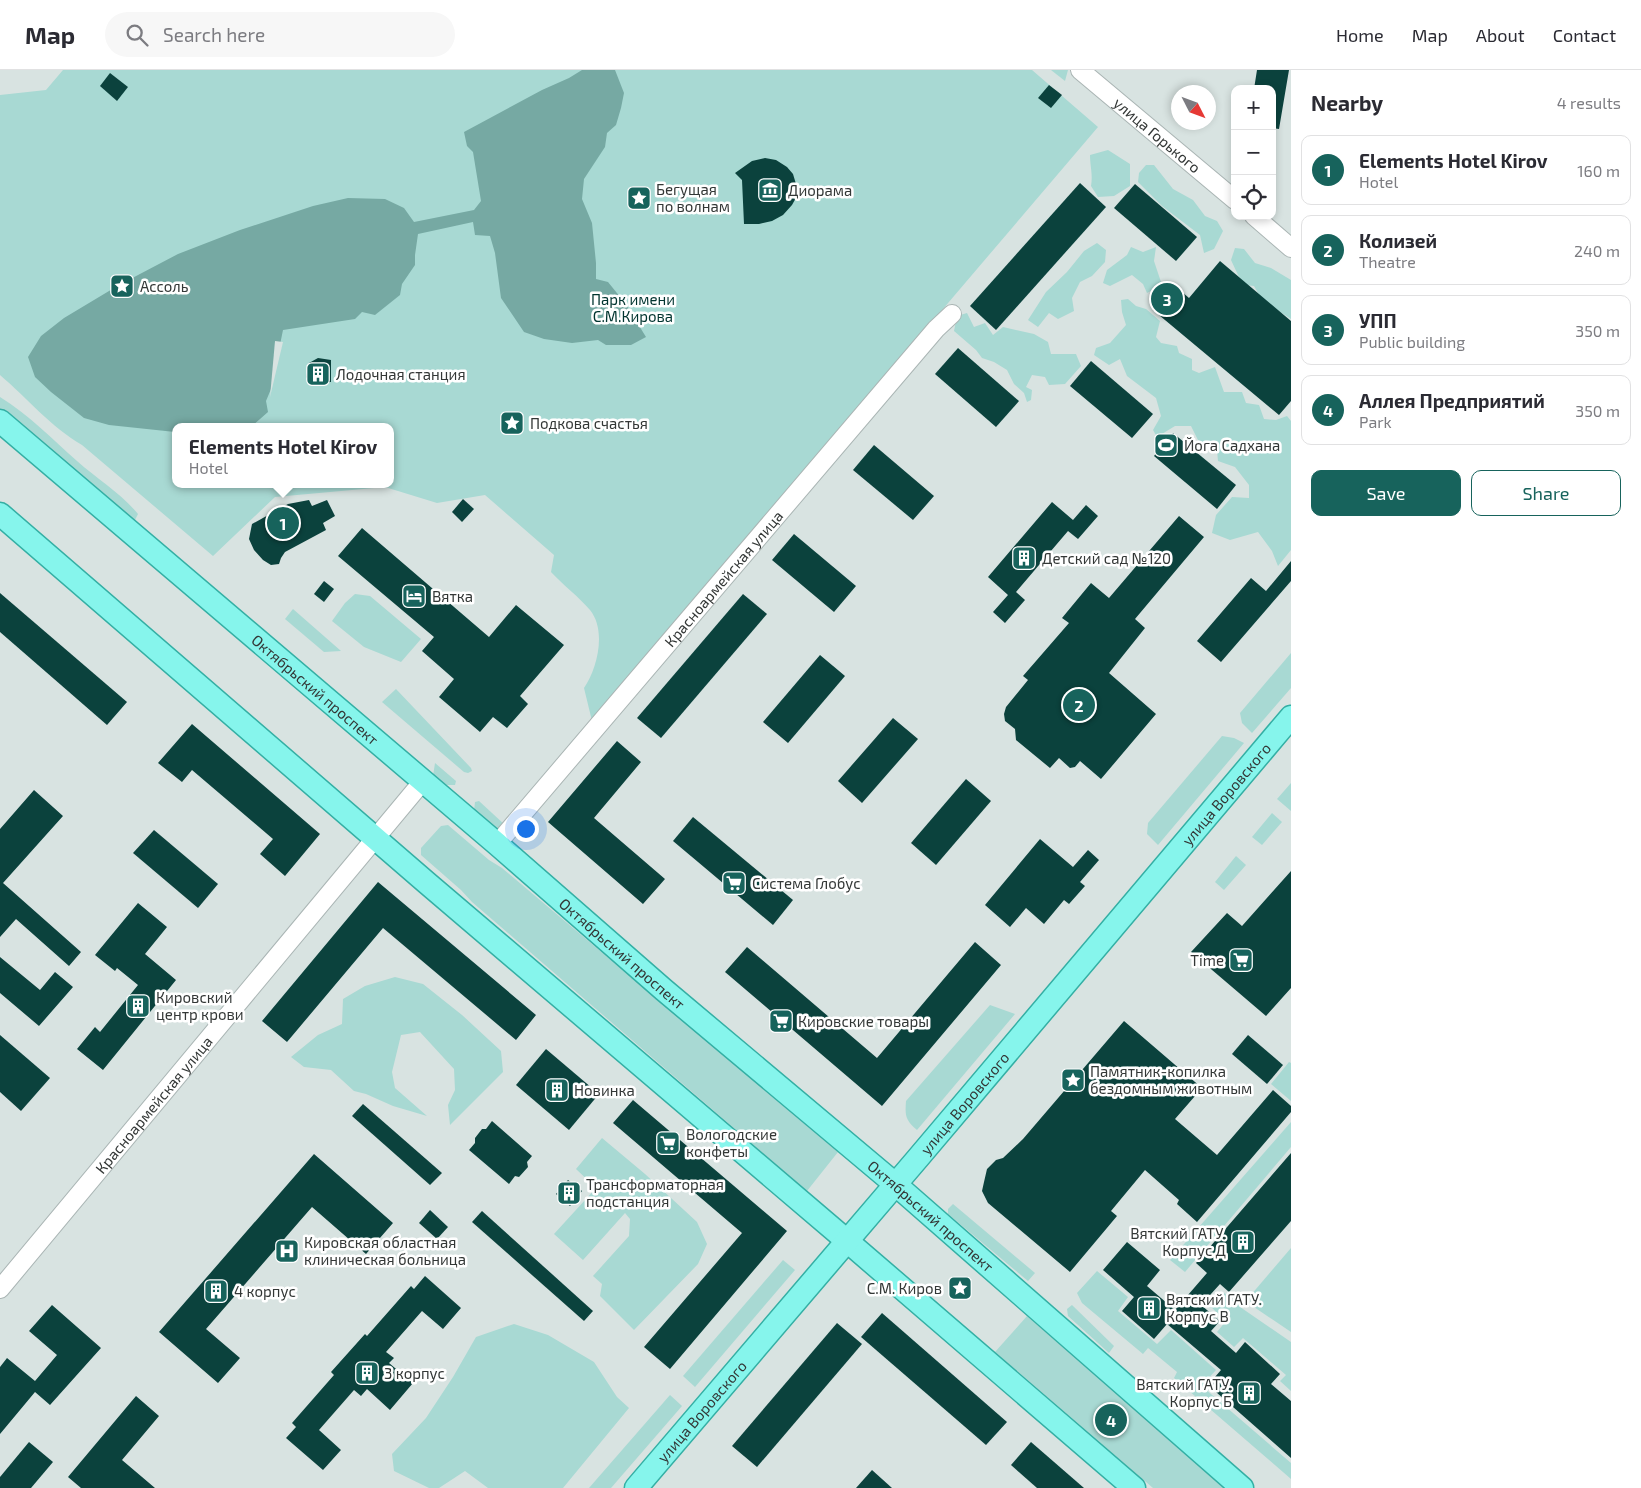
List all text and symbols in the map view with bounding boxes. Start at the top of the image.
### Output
search box [105,12,455,57]
text: Map [25,20,75,49]
icon: search [123,21,151,49]
text: Search here [163,23,265,46]
text: Home [1336,24,1384,46]
text: Map [1412,24,1448,46]
text: About [1476,24,1525,46]
text: Contact [1553,24,1616,46]
north arrow [1171,85,1216,130]
map controls [1231,85,1276,220]
button: + [1231,85,1276,130]
text: Nearby [1311,90,1383,115]
street label: улица Горького [1110,93,1204,176]
text: 4 results [1557,93,1621,112]
button: − [1231,130,1276,175]
text: Elements Hotel Kirov [1359,149,1548,172]
text: 1 [1325,161,1331,180]
text: 160 m [1577,161,1620,180]
text: Hotel [1359,172,1398,191]
button: locate [1231,175,1276,220]
museum icon: Диорама [757,177,783,203]
place label: Бегущая по волнам [656,180,730,215]
place label: Диорама [788,181,852,199]
place icon: Бегущая по волнам [626,185,652,211]
text: Колизей [1359,229,1437,252]
text: 2 [1323,241,1333,260]
text: 240 m [1574,241,1620,260]
text: Theatre [1359,252,1416,271]
place icon: Ассоль [109,273,135,299]
place label: Ассоль [140,277,189,295]
pin: 3 [1151,280,1183,318]
park label: Парк имени С.М.Кирова [591,290,675,325]
text: УПП [1359,309,1397,332]
text: 3 [1323,321,1333,340]
text: 350 m [1575,321,1620,340]
text: Public building [1359,332,1465,351]
building icon: Лодочная станция [305,361,331,387]
place label: Лодочная станция [336,365,466,383]
text: Аллея Предприятий [1359,389,1545,412]
text: 4 [1323,401,1333,420]
text: 350 m [1575,401,1620,420]
place icon: Подкова счастья [499,410,525,436]
text: Park [1359,412,1392,431]
place label: Подкова счастья [530,414,648,432]
popup [172,423,394,488]
sports icon: Йога Садхана [1153,432,1179,458]
text: Elements Hotel Kirov [189,435,377,458]
place label: Йога Садхана [1184,436,1280,454]
text: Hotel [189,458,228,477]
button: Save [1311,470,1461,516]
button: Share [1471,470,1621,516]
pin: 1 [267,504,299,542]
street label: Красноармейская улица [660,507,786,650]
building icon: Детский сад №120 [1011,545,1037,571]
place label: Детский сад №120 [1042,549,1171,567]
hotel icon: Вятка [401,583,427,609]
place label: Вятка [432,587,473,605]
street label: Октябрьский проспект [248,630,382,748]
pin: 2 [1063,686,1095,724]
street label: улица Воровского [1178,739,1274,849]
your location [513,816,539,842]
supermarket icon: Система Глобус [721,870,747,896]
place label: Система Глобус [752,874,861,893]
street label: Октябрьский проспект [556,894,689,1013]
supermarket icon: Time [1228,947,1254,973]
place label: Time [1190,951,1224,969]
place label: Кировский центр крови [156,988,244,1023]
building icon: Кировский центр крови [125,993,151,1019]
supermarket icon: Кировские товары [768,1008,794,1034]
place label: Кировские товары [798,1012,929,1030]
street label: Красноармейская улица [91,1032,216,1177]
street label: улица Воровского [916,1048,1013,1158]
place label: Памятник-копилка бездомным животным [1090,1062,1252,1097]
place icon: Памятник-копилка бездомным животным [1060,1067,1086,1093]
building icon: Новинка [544,1077,570,1103]
place label: Новинка [574,1081,635,1099]
place label: Вологодские конфеты [686,1125,777,1160]
supermarket icon: Вологодские конфеты [655,1130,681,1156]
street label: Октябрьский проспект [864,1156,997,1275]
place label: Трансформаторная подстанция [586,1175,724,1210]
building icon: Трансформаторная подстанция [556,1180,582,1206]
place label: Вятский ГАТУ. Корпус Д [1130,1224,1226,1260]
building icon: Вятский ГАТУ. Корпус Д [1230,1229,1256,1255]
place label: Кировская областная клиническая больница [304,1233,466,1268]
hospital icon: Кировская областная клиническая больница [274,1238,300,1264]
place icon: С.М. Киров [947,1275,973,1301]
building icon: 4 корпус [203,1278,229,1304]
place label: С.М. Киров [867,1279,942,1297]
place label: 4 корпус [234,1282,296,1301]
place label: Вятский ГАТУ. Корпус В [1166,1290,1262,1326]
building icon: Вятский ГАТУ. Корпус В [1136,1295,1162,1321]
street label: улица Воровского [653,1357,750,1466]
building icon: 3 корпус [354,1360,380,1386]
place label: 3 корпус [384,1364,445,1383]
place label: Вятский ГАТУ. Корпус Б [1136,1375,1232,1411]
building icon: Вятский ГАТУ. Корпус Б [1236,1380,1262,1406]
pin: 4 [1095,1401,1127,1439]

